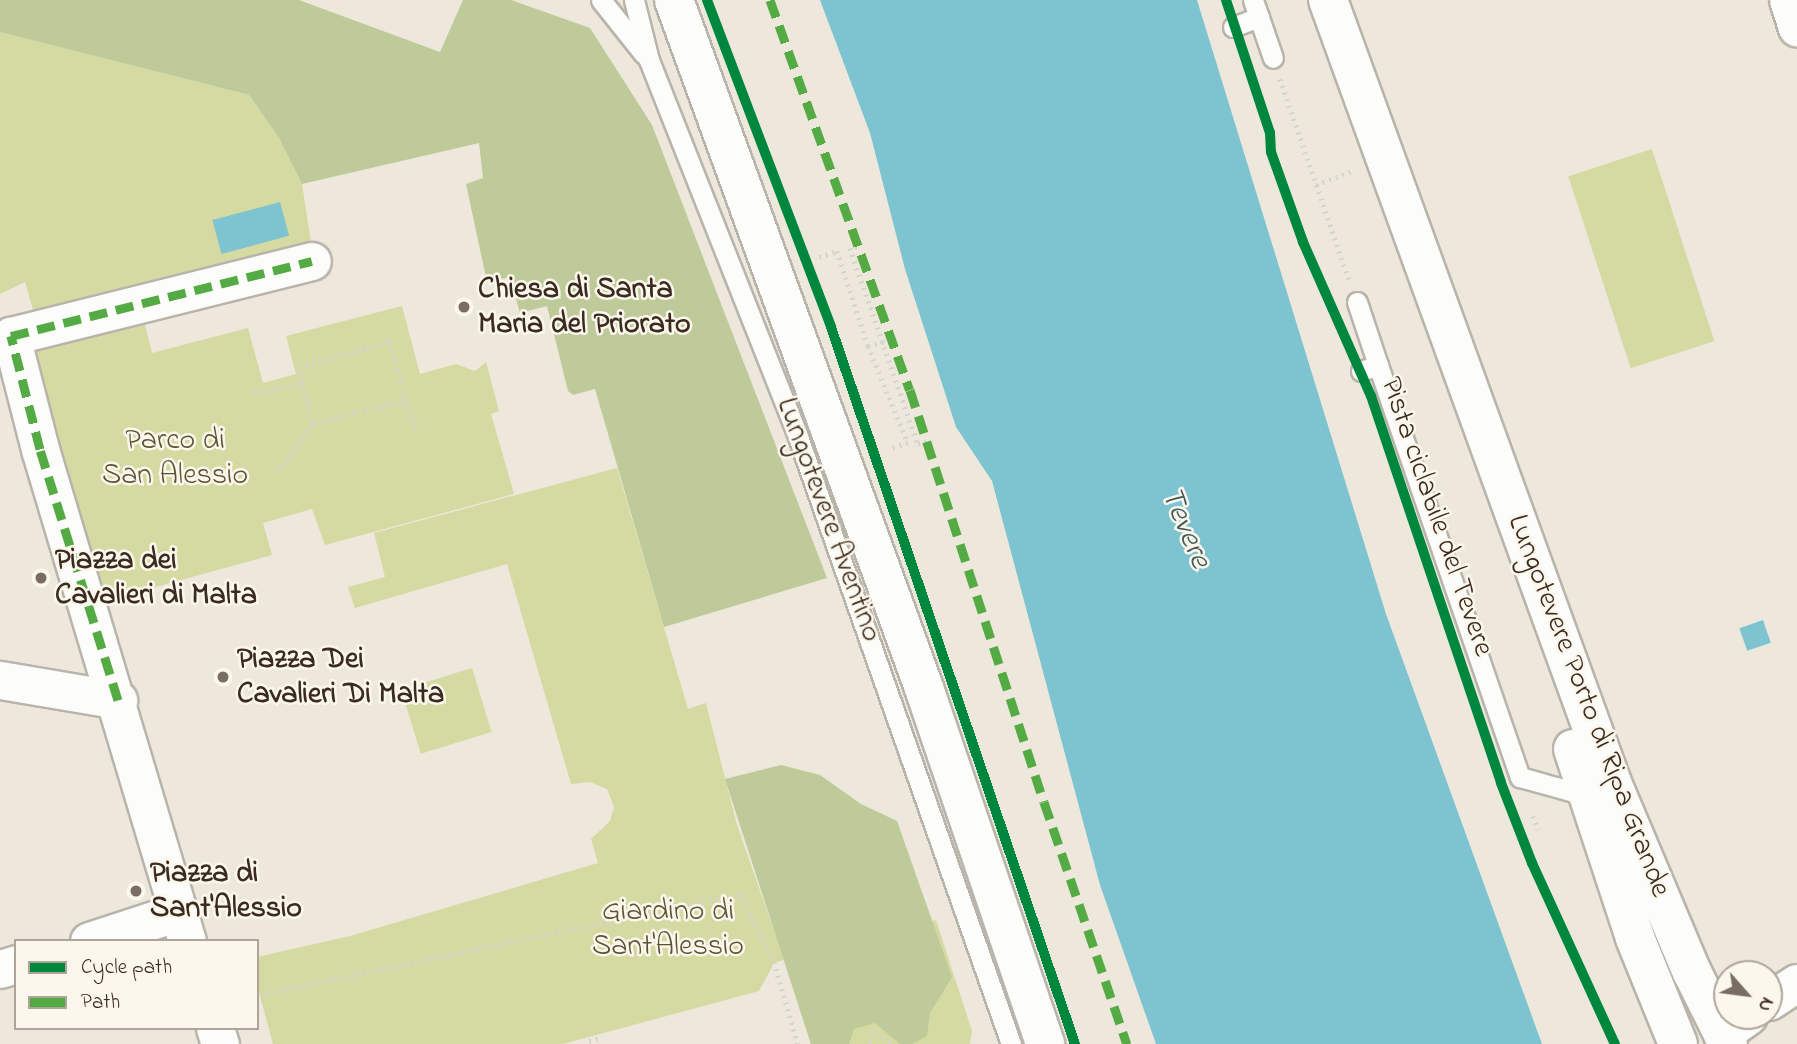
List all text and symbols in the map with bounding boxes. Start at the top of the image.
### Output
place label: Chiesa di Santa Maria del Priorato [478,272,691,342]
marker: Chiesa di Santa Maria del Priorato [456,299,472,315]
street label: Pista ciclabile del Tevere [1371,373,1501,661]
street label: Lungotevere Aventino [767,393,889,647]
park label: Parco di San Alessio [102,423,248,494]
water label: Tevere [1150,482,1218,574]
street label: Lungotevere Porto di Ripa Grande [1498,510,1678,902]
place label: Piazza dei Cavalieri di Malta [55,543,257,614]
marker: Piazza dei Cavalieri di Malta [33,570,49,586]
place label: Piazza Dei Cavalieri Di Malta [237,642,444,712]
marker: Piazza Dei Cavalieri Di Malta [215,669,231,685]
place label: Piazza di Sant'Alessio [150,856,302,926]
marker: Piazza di Sant'Alessio [128,883,144,899]
park label: Giardino di Sant'Alessio [592,894,744,964]
legend [14,939,259,1030]
text: Cycle path [81,953,172,983]
north arrow [1713,960,1783,1030]
text: Path [81,988,120,1018]
text: N [1750,992,1780,1016]

